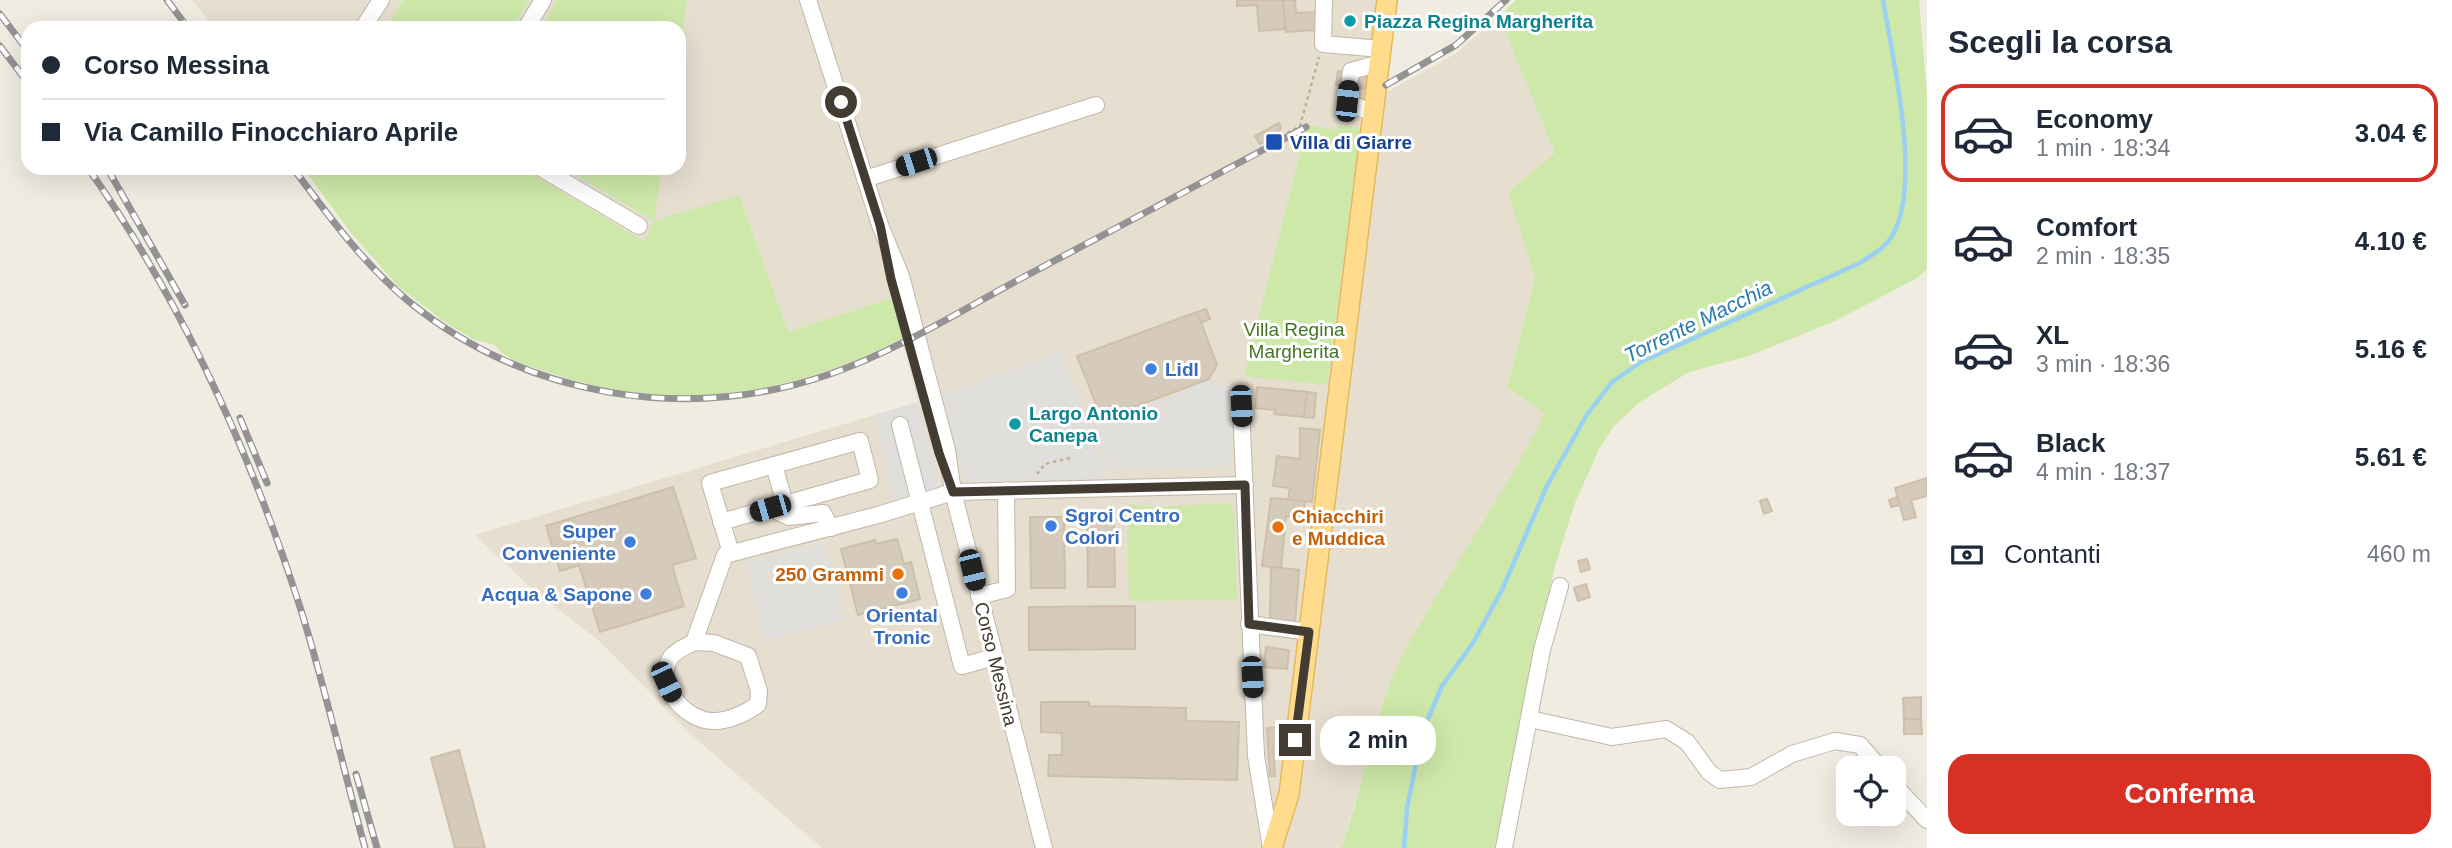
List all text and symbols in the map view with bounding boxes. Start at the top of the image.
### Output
place label: Piazza Regina Margherita [1364,11,1594,32]
marker: Piazza Regina Margherita [1342,13,1358,29]
text: Scegli la corsa [1948,24,2172,60]
text: Corso Messina [84,50,269,80]
car [1335,79,1360,123]
route start [825,86,857,118]
icon: car [1952,102,2015,165]
text: Economy [2036,104,2153,134]
text: Via Camillo Finocchiaro Aprile [84,117,458,147]
text: 3.04 € [2355,118,2427,148]
marker: Villa di Giarre [1264,132,1284,152]
place label: Villa di Giarre [1290,132,1412,153]
text: 1 min · 18:34 [2036,135,2170,161]
car [893,146,940,178]
icon: car [1952,210,2015,273]
text: Comfort [2036,212,2137,242]
text: 4.10 € [2355,226,2427,256]
text: 2 min · 18:35 [2036,243,2170,269]
water label: Torrente Macchia [1620,275,1776,367]
icon: car [1952,318,2015,381]
park label: Villa Regina Margherita [1243,319,1345,362]
text: XL [2036,320,2069,350]
text: 5.16 € [2355,334,2427,364]
text: 3 min · 18:36 [2036,351,2170,377]
place label: Lidl [1165,359,1199,380]
marker: Lidl [1143,361,1159,377]
car [1230,384,1253,428]
place label: Largo Antonio Canepa [1029,403,1158,446]
marker: Largo Antonio Canepa [1007,416,1023,432]
icon: car [1952,426,2015,489]
text: Black [2036,428,2105,458]
text: 5.61 € [2355,442,2427,472]
text: 4 min · 18:37 [2036,459,2170,485]
car [747,492,794,524]
place label: Sgroi Centro Colori [1065,505,1180,548]
place label: Chiacchiri e Muddica [1292,506,1385,549]
marker: Sgroi Centro Colori [1043,518,1059,534]
marker: Chiacchiri e Muddica [1270,519,1286,535]
place label: Super Conveniente [502,521,617,564]
marker: Super Conveniente [622,534,638,550]
icon: cash [1948,536,1986,574]
text: Contanti [2004,539,2101,569]
text: 460 m [2367,541,2431,567]
car [957,547,988,593]
place label: 250 Grammi [775,564,884,585]
marker: 250 Grammi [890,566,906,582]
place label: Acqua & Sapone [481,584,632,605]
marker: Oriental Tronic [894,585,910,601]
marker: Acqua & Sapone [638,586,654,602]
street label: Corso Messina [970,600,1022,728]
place label: Oriental Tronic [866,605,938,648]
car [1241,655,1264,699]
car [648,659,685,705]
callout: 2 min [1320,716,1435,764]
route end [1279,724,1311,756]
text: 2 min [1348,727,1408,753]
button: Conferma [1948,754,2431,834]
map controls [1836,756,1906,826]
button: locate [1836,756,1906,826]

